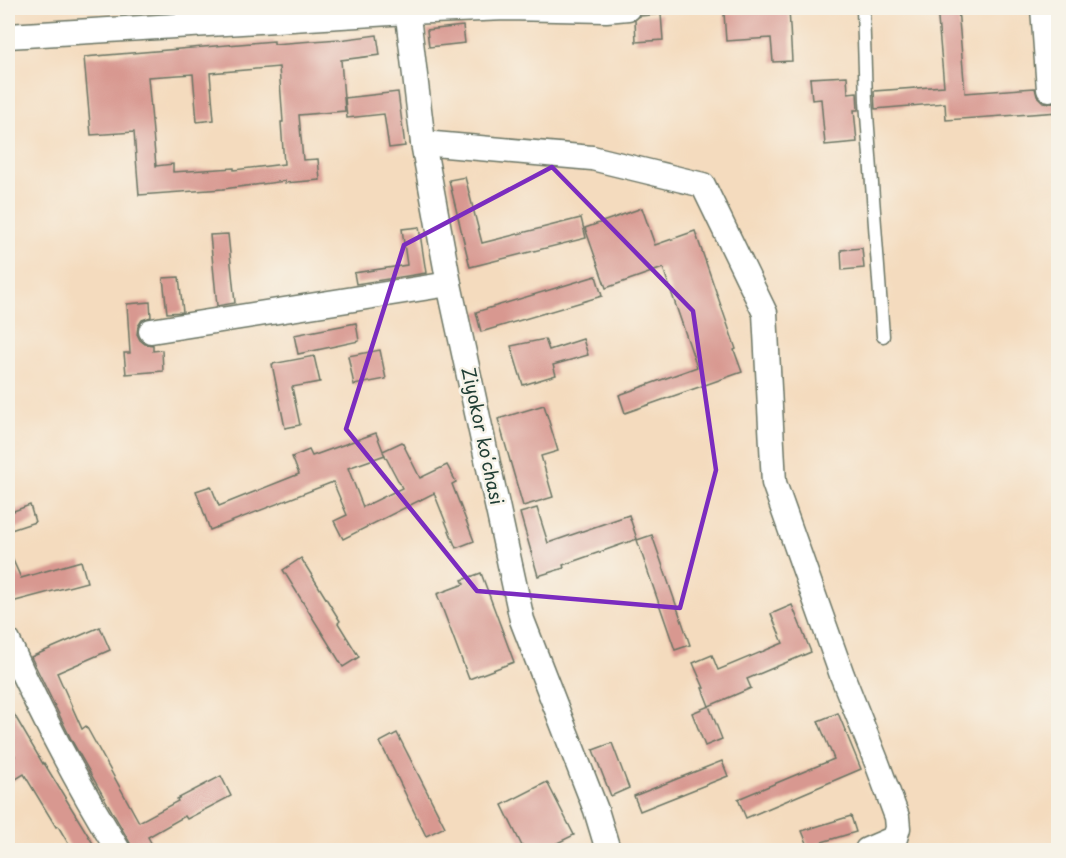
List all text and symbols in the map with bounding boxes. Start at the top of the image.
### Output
street label: Ziyokor koʻchasi [456,364,511,507]

